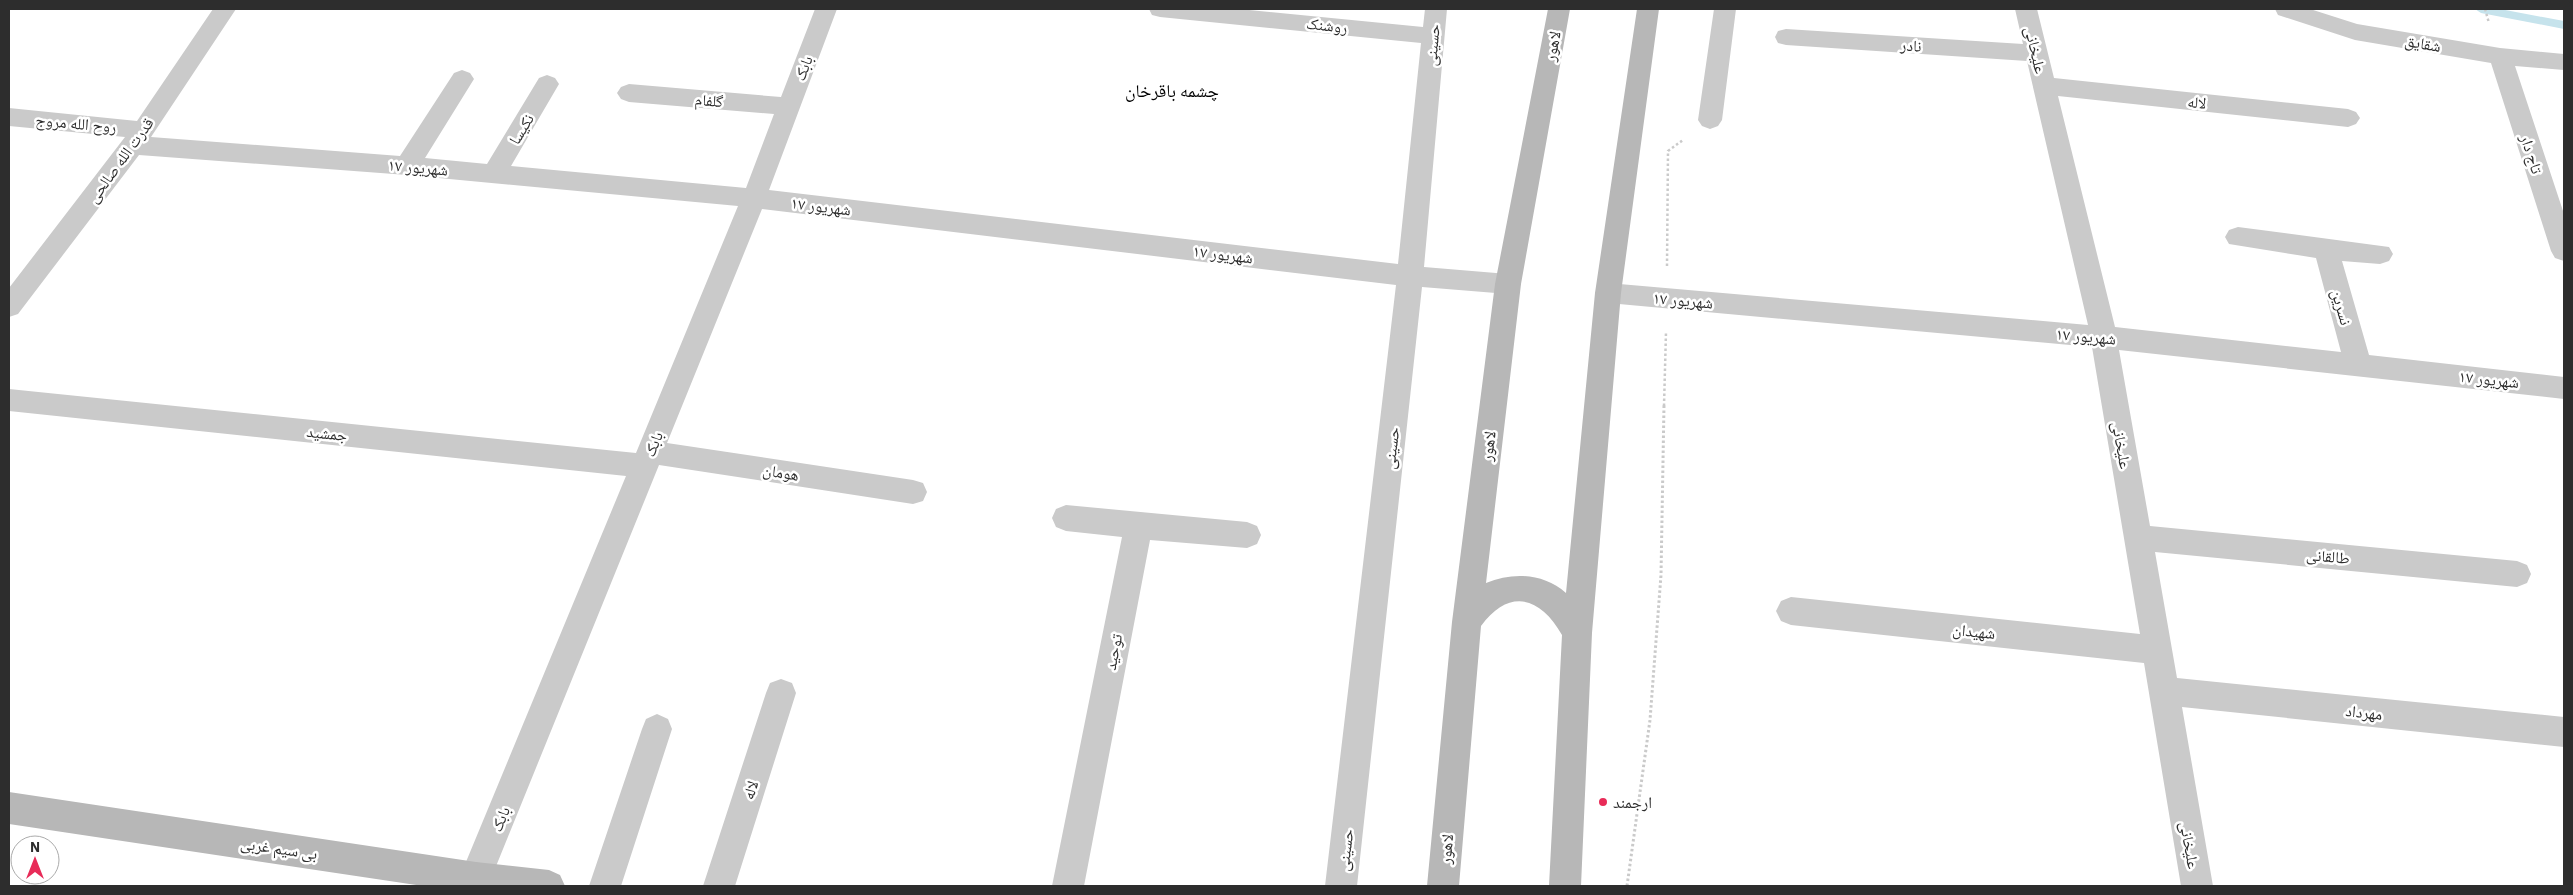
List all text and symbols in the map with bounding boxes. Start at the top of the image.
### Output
street label: روشنک [1305,13,1349,37]
street label: حسینی [1420,23,1445,67]
street label: علیخانی [2020,24,2051,76]
street label: لاهور [1539,29,1565,64]
street label: شقایق [2403,30,2443,57]
street label: نادر [1899,34,1922,56]
street label: بابک [789,53,817,83]
district label: چشمه باقرخان [1125,79,1219,102]
street label: گلفام [694,89,724,112]
street label: لاله [2187,91,2207,113]
street label: روح الله مروج [35,110,117,137]
street label: نکیسا [504,110,538,148]
street label: قدرت الله صالحی [82,114,158,207]
street label: تاج دار [2515,131,2548,177]
street label: ۱۷ شهریور [387,154,449,180]
street label: ۱۷ شهریور [790,192,852,220]
street label: ۱۷ شهریور [1192,240,1254,268]
street label: ۱۷ شهریور [1652,287,1714,313]
street label: نسرین [2326,287,2357,327]
street label: ۱۷ شهریور [2055,323,2117,349]
street label: ۱۷ شهریور [2458,366,2520,392]
street label: علیخانی [2107,420,2136,470]
street label: جمشید [306,421,348,445]
street label: حسینی [1379,426,1404,470]
street label: بابک [639,429,667,459]
street label: لاهور [1476,430,1500,463]
street label: هومان [761,459,801,486]
street label: طالقانی [2305,544,2351,569]
street label: شهیدان [1951,619,1997,644]
street label: توحید [1100,632,1126,672]
street label: مهرداد [2345,700,2383,724]
street label: لاله [738,778,762,802]
place label: ارجمند [1613,792,1652,812]
marker: ارجمند [1597,796,1609,808]
street label: بابک [486,804,514,834]
street label: علیخانی [2175,820,2204,870]
street label: حسینی [1333,828,1358,872]
street label: بی سیم غربی [239,833,319,864]
street label: لاهور [1435,833,1457,866]
north arrow [10,835,60,885]
text: N [30,838,40,856]

